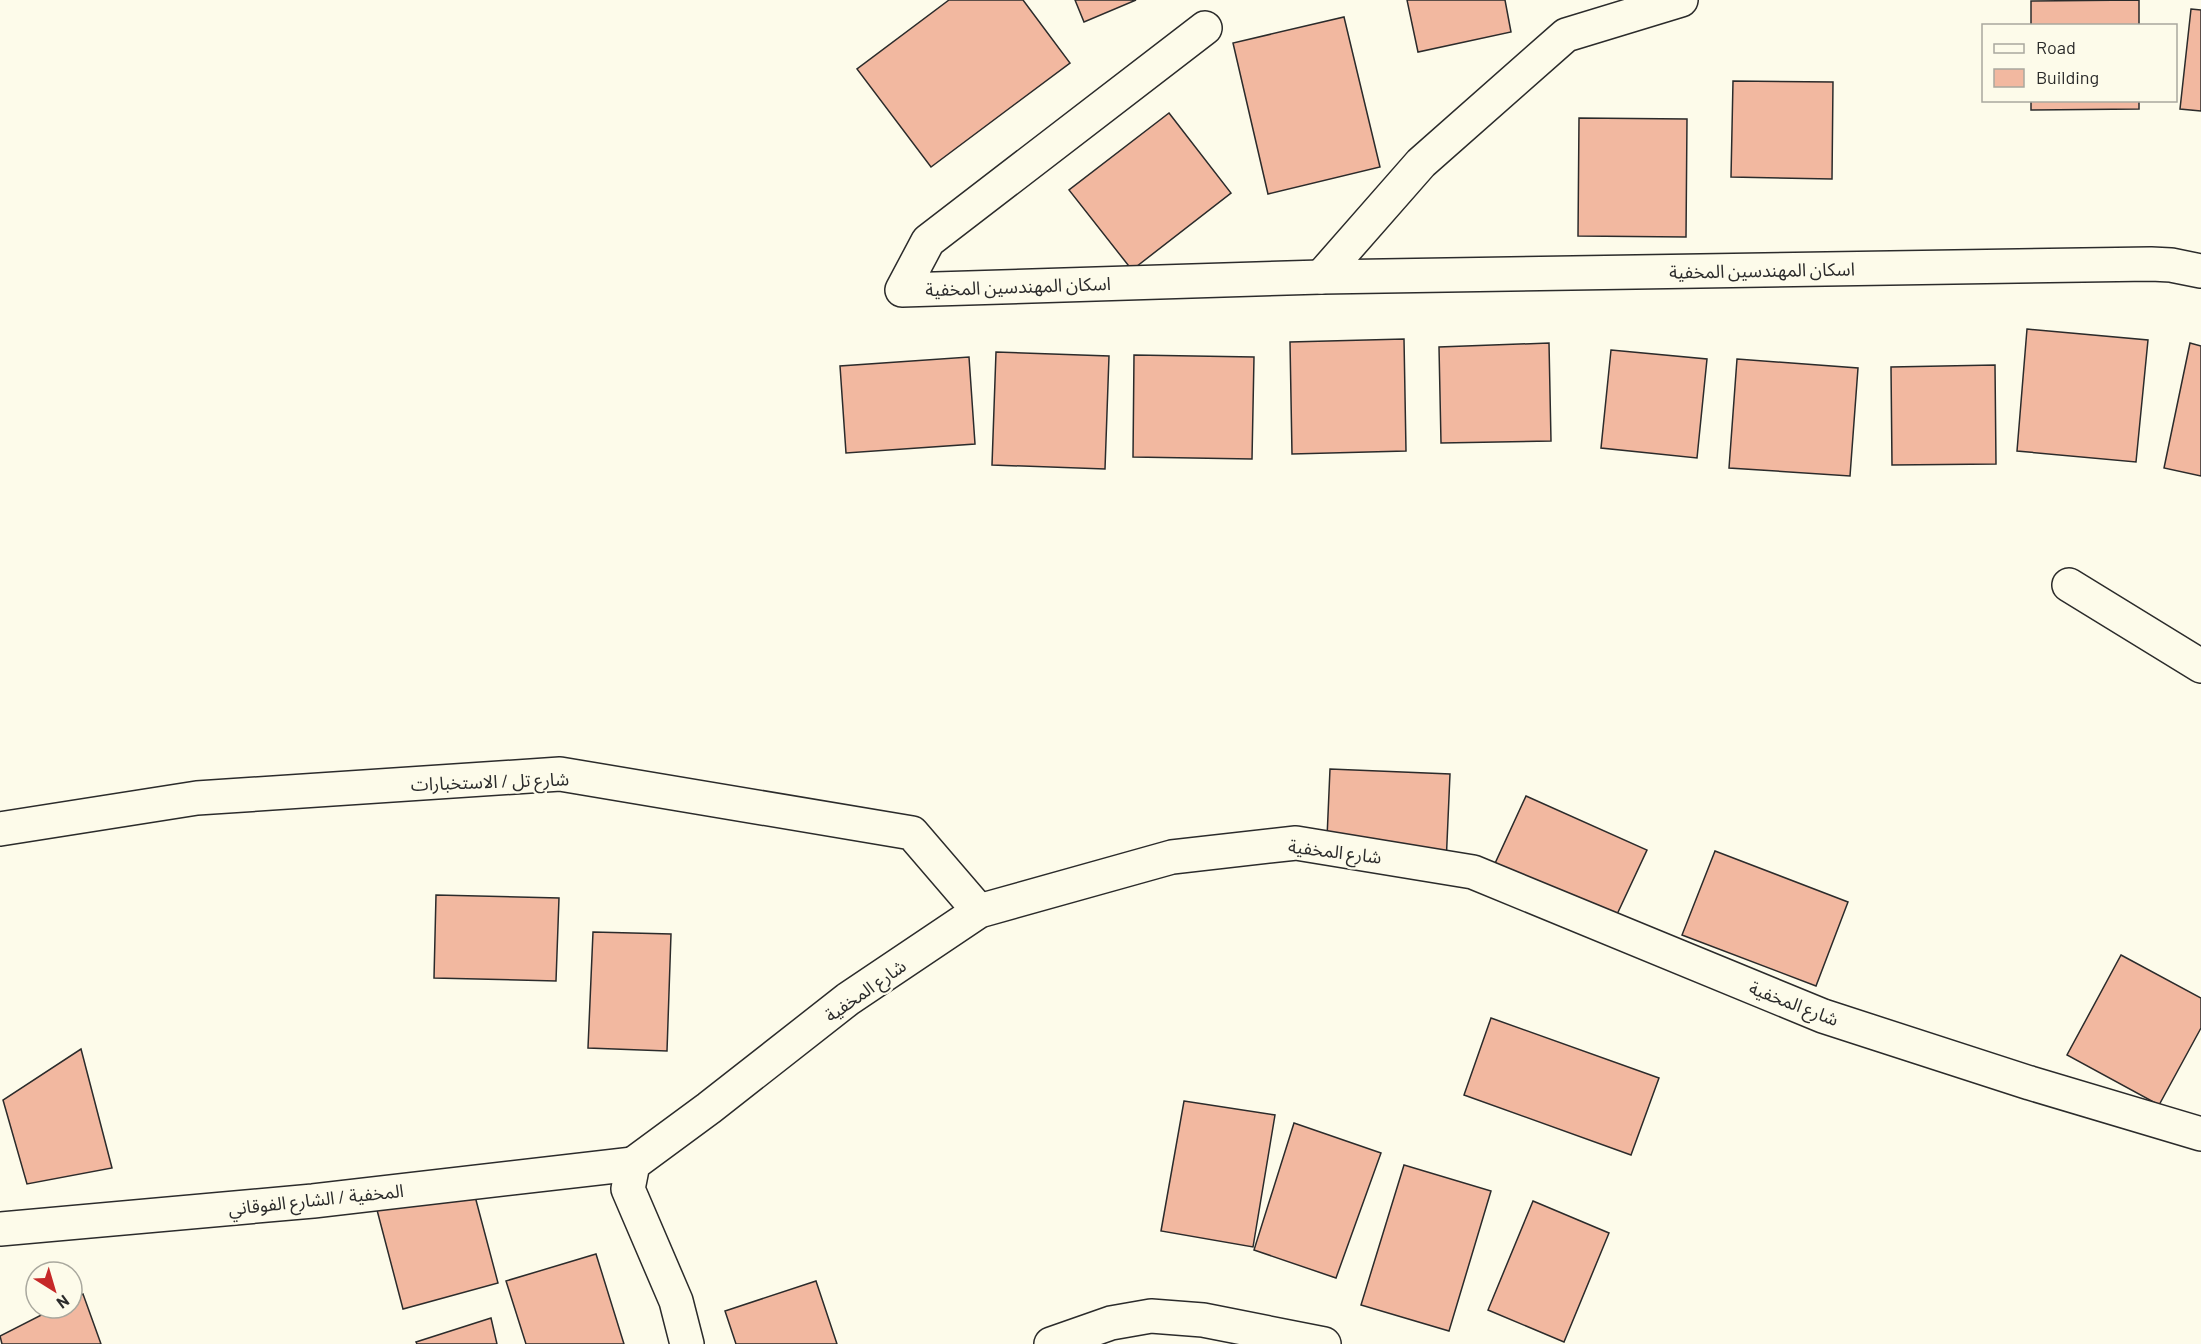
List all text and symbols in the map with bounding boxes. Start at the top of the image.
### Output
legend [1982,24,2177,102]
text: Road [2036,36,2076,58]
text: Building [2036,66,2099,88]
street label: اسكان المهندسين المخفية [1669,257,1855,284]
street label: اسكان المهندسين المخفية [925,272,1111,301]
street label: شارع تل / الاستخبارات [410,767,570,799]
street label: شارع المخفية [1287,834,1383,872]
street label: شارع المخفية [820,954,912,1029]
street label: شارع المخفية [1745,976,1842,1034]
street label: المخفية / الشارع الفوقاني [227,1179,405,1223]
north arrow [24,1260,84,1320]
text: N [53,1292,73,1313]

